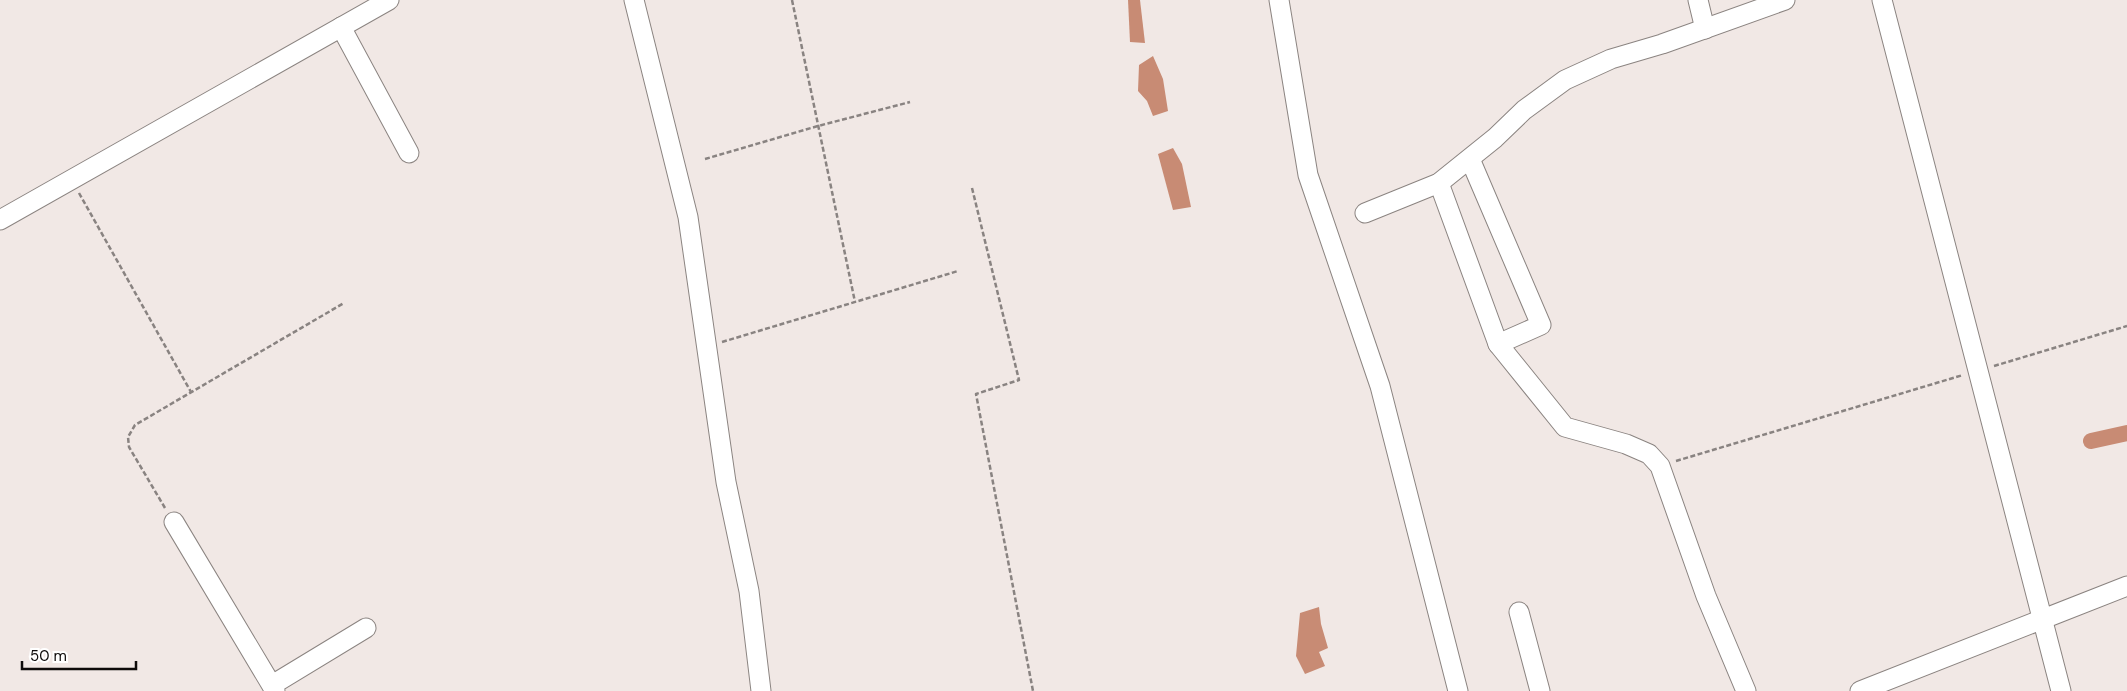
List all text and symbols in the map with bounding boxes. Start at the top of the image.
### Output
scale bar [22,638,136,670]
text: 50 m [30,646,67,666]

